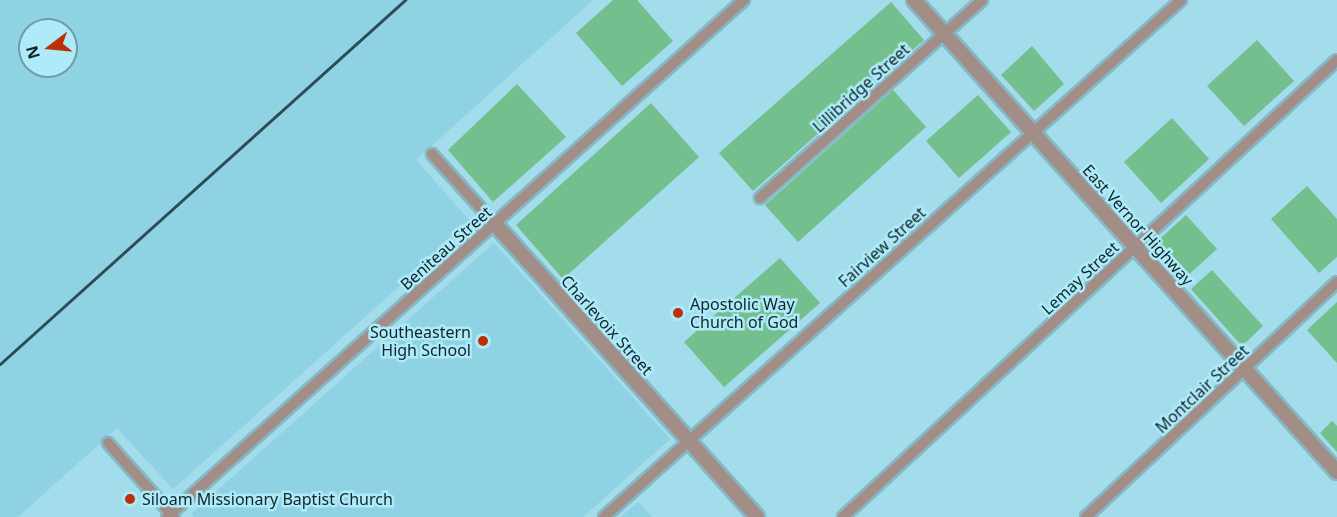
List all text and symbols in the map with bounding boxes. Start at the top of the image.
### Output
north arrow [18,18,78,78]
street label: Lillibridge Street [809,40,913,136]
text: N [20,43,45,62]
street label: East Vernor Highway [1079,161,1197,289]
street label: Beniteau Street [396,202,496,294]
street label: Fairview Street [835,203,929,291]
street label: Lemay Street [1037,237,1123,319]
street label: Charlevoix Street [557,271,657,379]
place label: Apostolic Way Church of God [690,294,798,332]
marker: Apostolic Way Church of God [671,306,685,320]
place label: Southeastern High School [370,322,471,360]
marker: Southeastern High School [476,334,490,348]
street label: Montclair Street [1151,341,1253,437]
place label: Siloam Missionary Baptist Church [142,489,393,509]
marker: Siloam Missionary Baptist Church [123,492,137,506]

